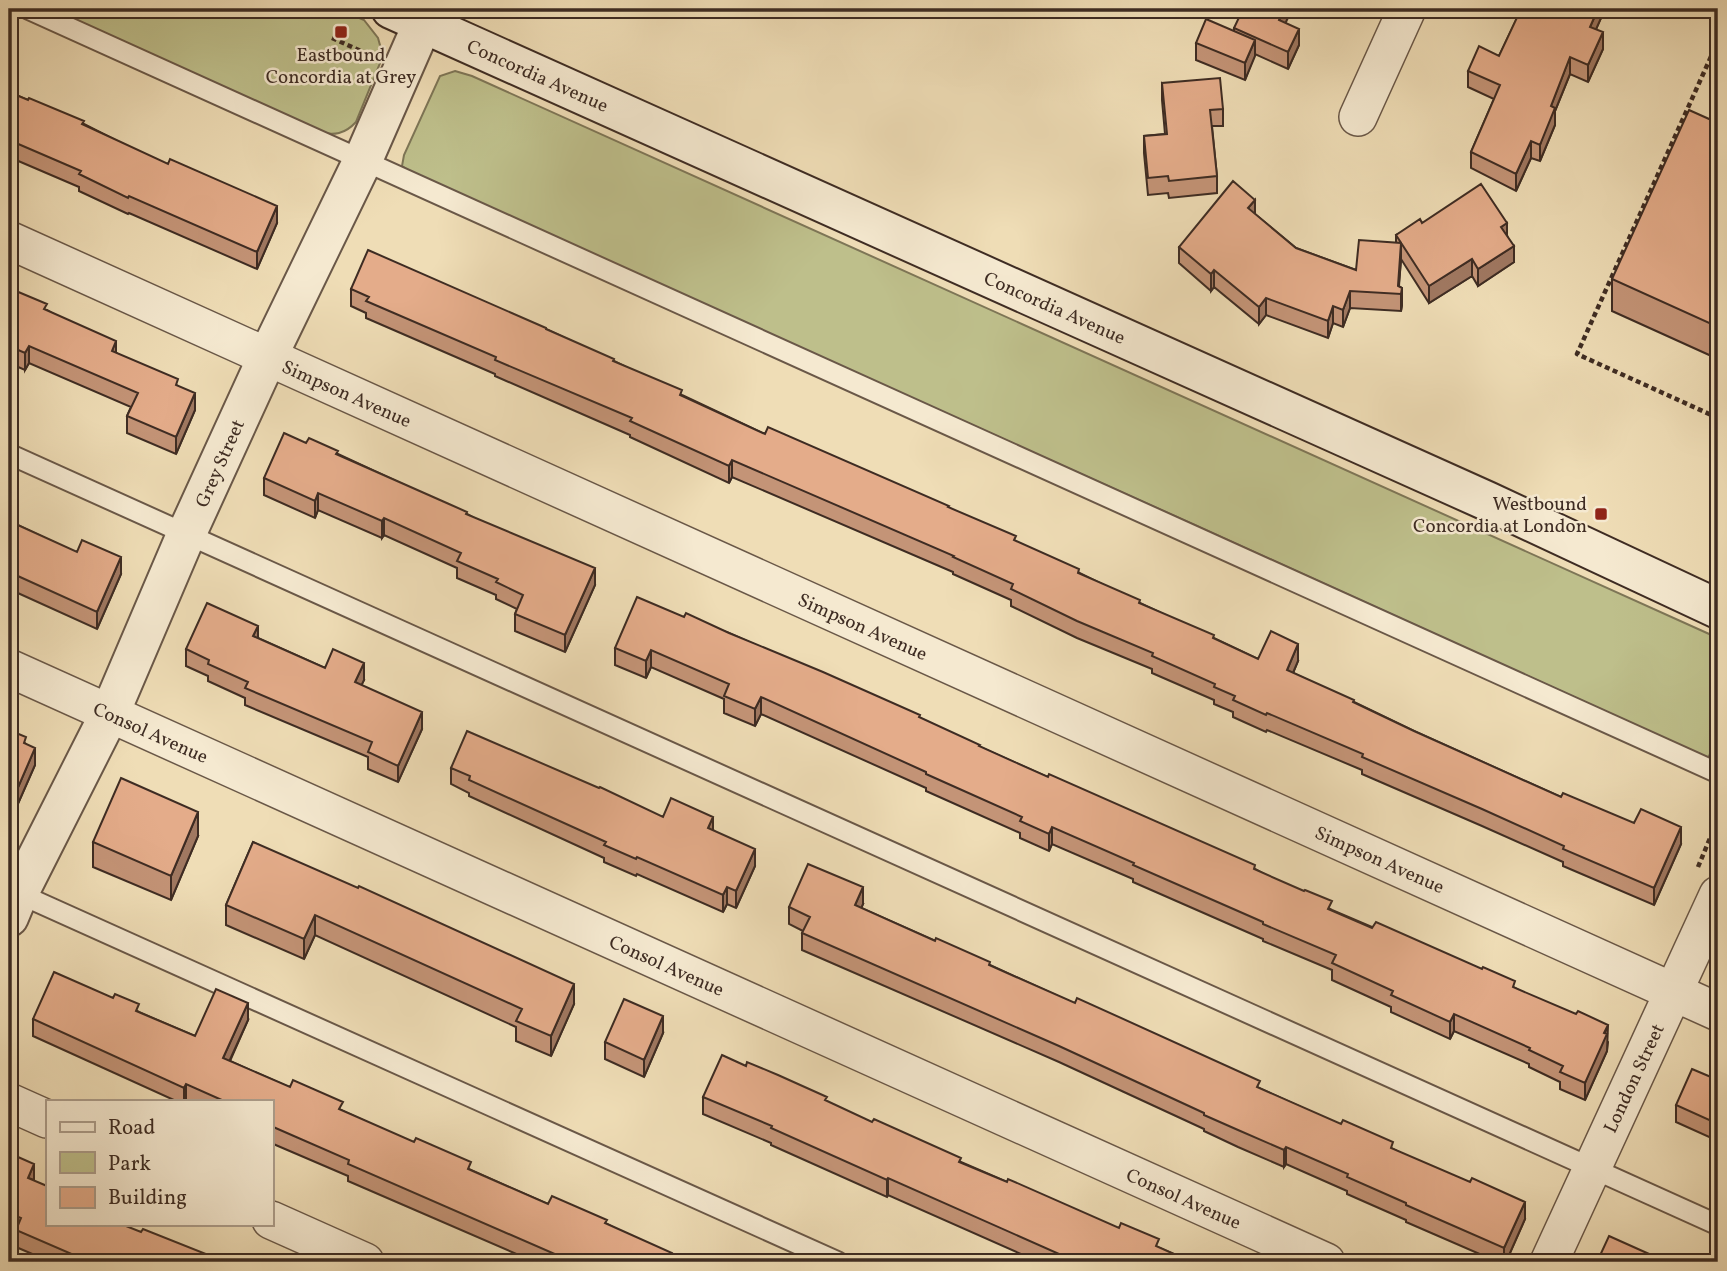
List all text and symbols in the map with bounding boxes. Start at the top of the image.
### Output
marker: Eastbound Concordia at Grey [333,24,349,40]
street label: Concordia Avenue [462,34,612,120]
place label: Eastbound Concordia at Grey [266,43,416,91]
street label: Concordia Avenue [979,266,1129,352]
street label: Simpson Avenue [277,355,415,435]
street label: Grey Street [190,415,252,512]
place label: Westbound Concordia at London [1413,492,1587,540]
marker: Westbound Concordia at London [1593,506,1609,522]
street label: Simpson Avenue [793,588,931,668]
street label: Consol Avenue [88,697,212,771]
street label: Simpson Avenue [1310,821,1448,901]
street label: Consol Avenue [604,930,728,1004]
street label: London Street [1598,1020,1672,1138]
legend [46,1100,273,1226]
text: Road [108,1114,155,1143]
text: Park [108,1150,151,1179]
street label: Consol Avenue [1121,1163,1245,1237]
text: Building [108,1184,187,1213]

